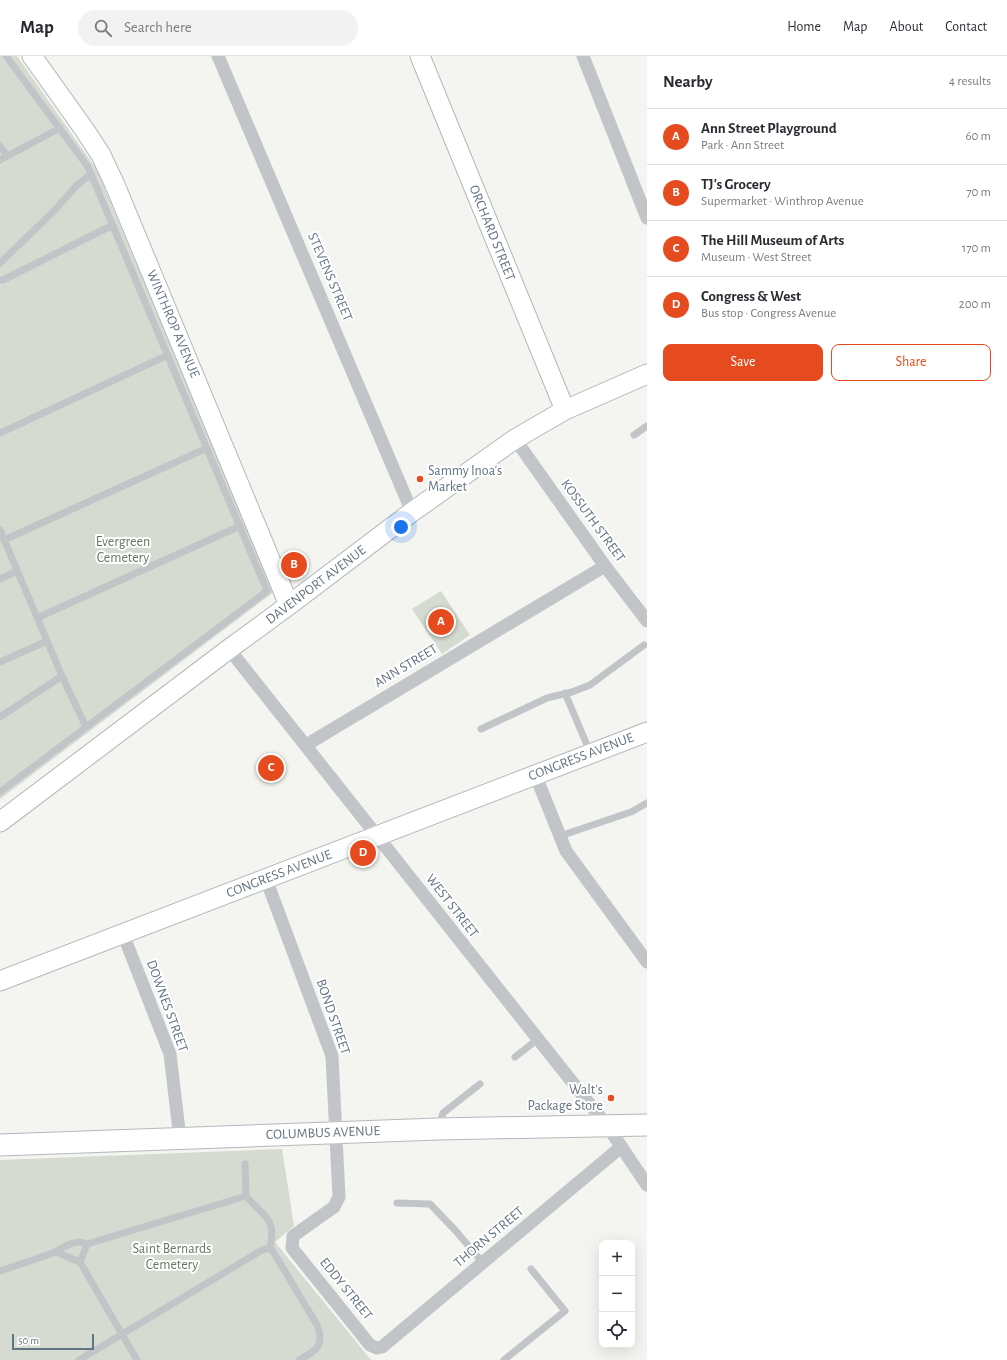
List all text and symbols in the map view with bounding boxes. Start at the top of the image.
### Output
search box [78,10,358,46]
icon: search [92,17,114,39]
text: Map [20,18,54,37]
text: Search here [124,20,192,35]
text: Home [787,20,821,34]
text: Map [843,20,867,34]
text: About [889,20,923,34]
text: Contact [945,20,987,34]
text: Nearby [663,73,713,90]
text: 4 results [949,75,991,88]
text: Ann Street Playground [701,121,837,136]
text: A [672,130,680,143]
text: 60 m [965,130,991,143]
text: Park · Ann Street [701,139,784,152]
text: TJ's Grocery [701,177,771,192]
street label: ORCHARD STREET [466,183,518,283]
text: B [672,186,680,199]
text: 70 m [966,186,991,199]
text: Supermarket · Winthrop Avenue [701,195,864,208]
street label: STEVENS STREET [305,231,355,323]
text: The Hill Museum of Arts [701,233,844,248]
text: C [673,242,679,255]
text: 170 m [962,242,991,255]
text: Museum · West Street [701,251,811,264]
street label: WINTHROP AVENUE [144,268,202,380]
text: Congress & West [701,289,801,304]
text: D [672,298,680,311]
text: 200 m [959,298,991,311]
text: Bus stop · Congress Avenue [701,307,836,320]
button: Save [663,344,823,381]
button: Share [831,344,991,381]
place label: Sammy Inoa's Market [428,464,502,494]
marker: Sammy Inoa's Market [415,474,425,484]
street label: KOSSUTH STREET [558,477,628,565]
your location [391,517,411,537]
park label: Evergreen Cemetery [96,535,150,565]
street label: DAVENPORT AVENUE [263,543,369,627]
pin: B [281,550,307,580]
pin: A [428,607,454,637]
street label: ANN STREET [372,642,440,690]
street label: CONGRESS AVENUE [526,730,636,784]
pin: C [258,753,284,783]
pin: D [350,838,376,868]
street label: CONGRESS AVENUE [224,847,334,901]
street label: WEST STREET [423,872,481,940]
street label: DOWNES STREET [144,958,190,1054]
street label: BOND STREET [314,978,352,1057]
place label: Walt's Package Store [528,1083,603,1113]
marker: Walt's Package Store [606,1093,616,1103]
street label: COLUMBUS AVENUE [266,1124,381,1142]
street label: THORN STREET [452,1204,527,1270]
map controls [599,1240,635,1348]
button: + [599,1240,635,1276]
park label: Saint Bernards Cemetery [132,1242,212,1272]
street label: EDDY STREET [317,1255,375,1323]
button: − [599,1276,635,1312]
button: locate [599,1312,635,1348]
scale bar [12,1332,94,1351]
text: 50 m [18,1335,39,1346]

